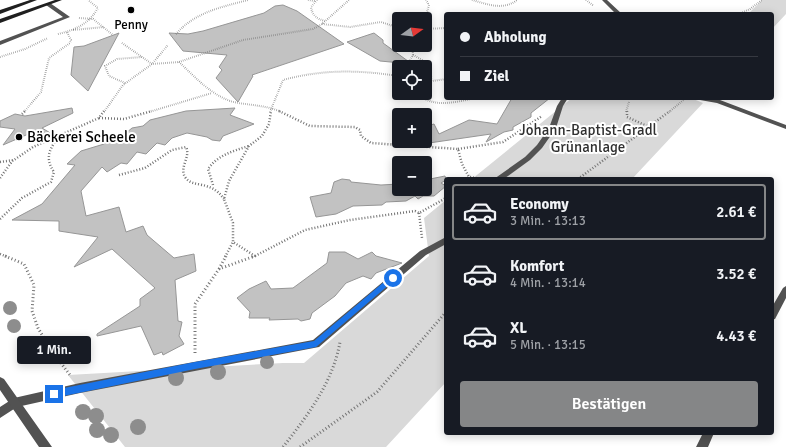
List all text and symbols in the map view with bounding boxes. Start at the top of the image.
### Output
marker: Penny [126,5,136,15]
north arrow [392,12,432,52]
map controls [392,12,432,196]
place label: Penny [114,17,148,33]
text: Abholung [484,28,547,46]
button: locate [392,60,432,100]
text: Ziel [484,67,509,85]
button: + [392,108,432,148]
park label: Johann-Baptist-Gradl Grünanlage [519,121,657,156]
place label: Bäckerei Scheele [27,128,136,146]
marker: Bäckerei Scheele [14,132,24,142]
button: − [392,156,432,196]
icon: car [462,194,498,230]
text: Economy [510,195,569,213]
text: 2.61 € [716,203,756,221]
text: 3 Min. · 13:13 [510,213,586,229]
icon: car [462,256,498,292]
text: Komfort [510,257,564,275]
text: 3.52 € [716,265,756,283]
route start [384,269,402,287]
text: 4 Min. · 13:14 [510,275,586,291]
icon: car [462,318,498,354]
text: XL [510,319,527,337]
text: 4.43 € [716,327,756,345]
callout: 1 Min. [17,336,91,364]
text: 5 Min. · 13:15 [510,337,586,353]
text: 1 Min. [37,342,71,358]
button: Bestätigen [460,381,758,427]
route end [45,385,63,403]

